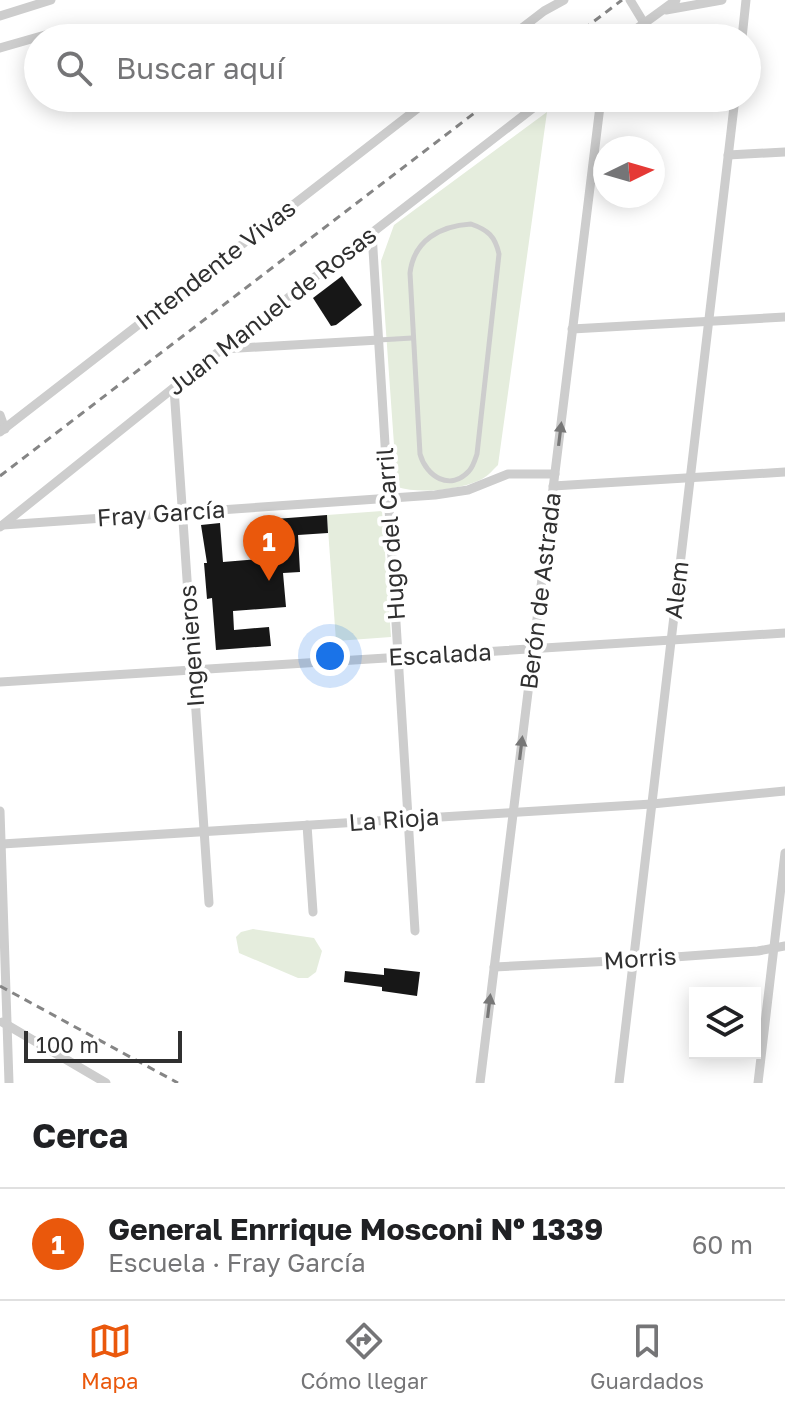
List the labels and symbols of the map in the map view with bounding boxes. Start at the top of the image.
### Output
north arrow [593,136,665,208]
street label: Intendente Vivas [129,192,301,335]
street label: Juan Manuel de Rosas [161,219,381,400]
one-way arrow [553,421,566,446]
street label: Hugo del Carril [369,447,410,621]
street label: Berón de Astrada [513,491,566,691]
street label: Fray García [96,494,226,531]
pin: 1 [243,515,295,581]
street label: Alem [658,559,693,620]
street label: Ingenieros [172,584,209,708]
your location [310,636,350,676]
street label: Escalada [387,636,492,671]
one-way arrow [515,735,528,760]
street label: La Rioja [348,801,440,836]
street label: Morris [603,940,677,975]
one-way arrow [483,993,496,1018]
scale bar [24,1027,182,1063]

